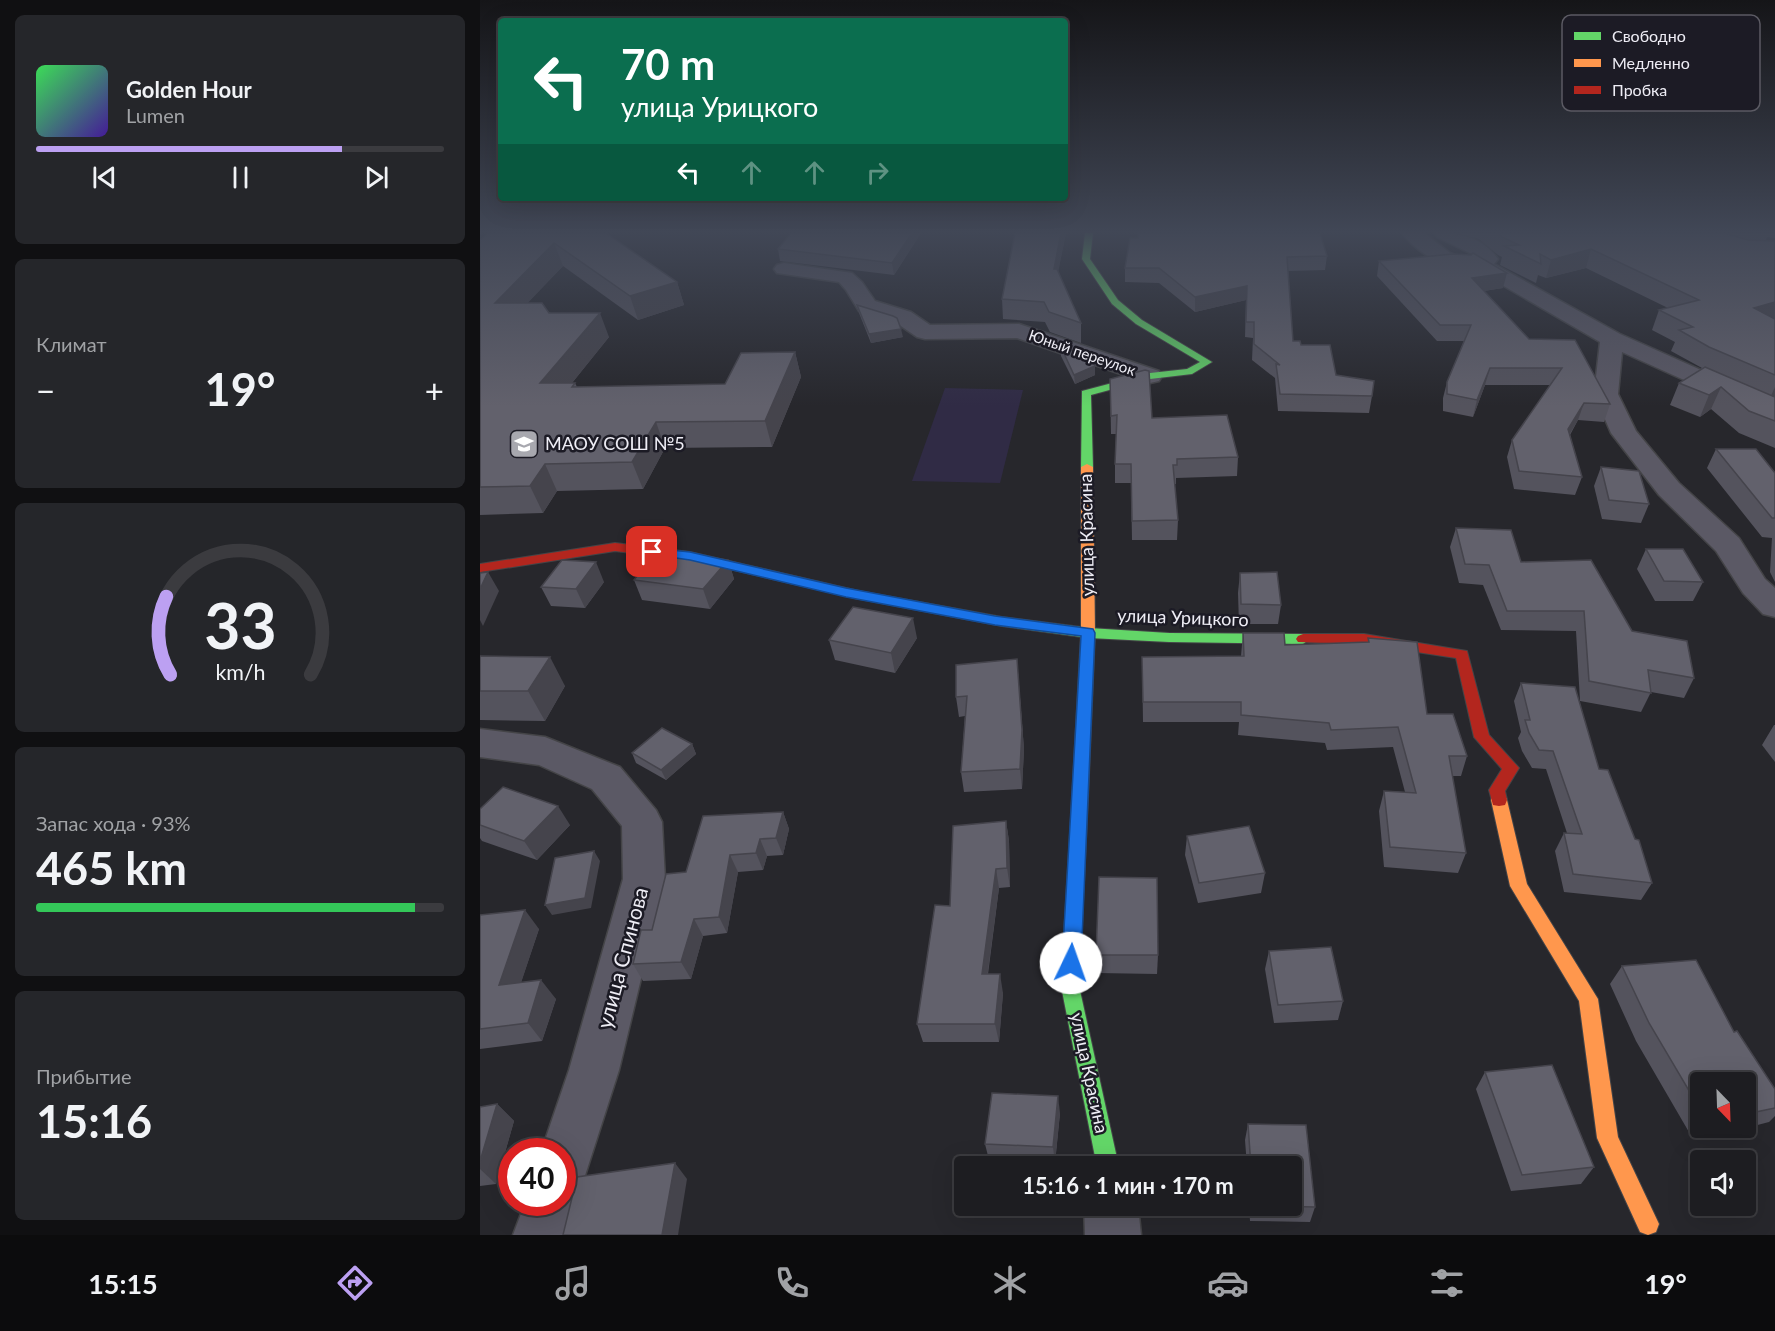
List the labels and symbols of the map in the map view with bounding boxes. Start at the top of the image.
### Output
legend [1562,15,1760,111]
text: Свободно [1612,26,1686,45]
text: Медленно [1612,53,1690,72]
text: Пробка [1612,80,1667,99]
street label: Юный переулок [1027,325,1138,379]
school or university icon: МАОУ СОШ №5 [508,428,540,460]
place label: МАОУ СОШ №5 [545,432,685,454]
street label: улица Красина [1074,473,1098,597]
pin [626,526,677,577]
street label: улица Урицкого [1117,604,1249,630]
street label: улица Спинова [591,884,652,1031]
position arrow [1039,931,1103,995]
street label: улица Красина [1066,1010,1114,1135]
north arrow [1690,1072,1756,1138]
speed limit sign: 40 [498,1138,576,1216]

